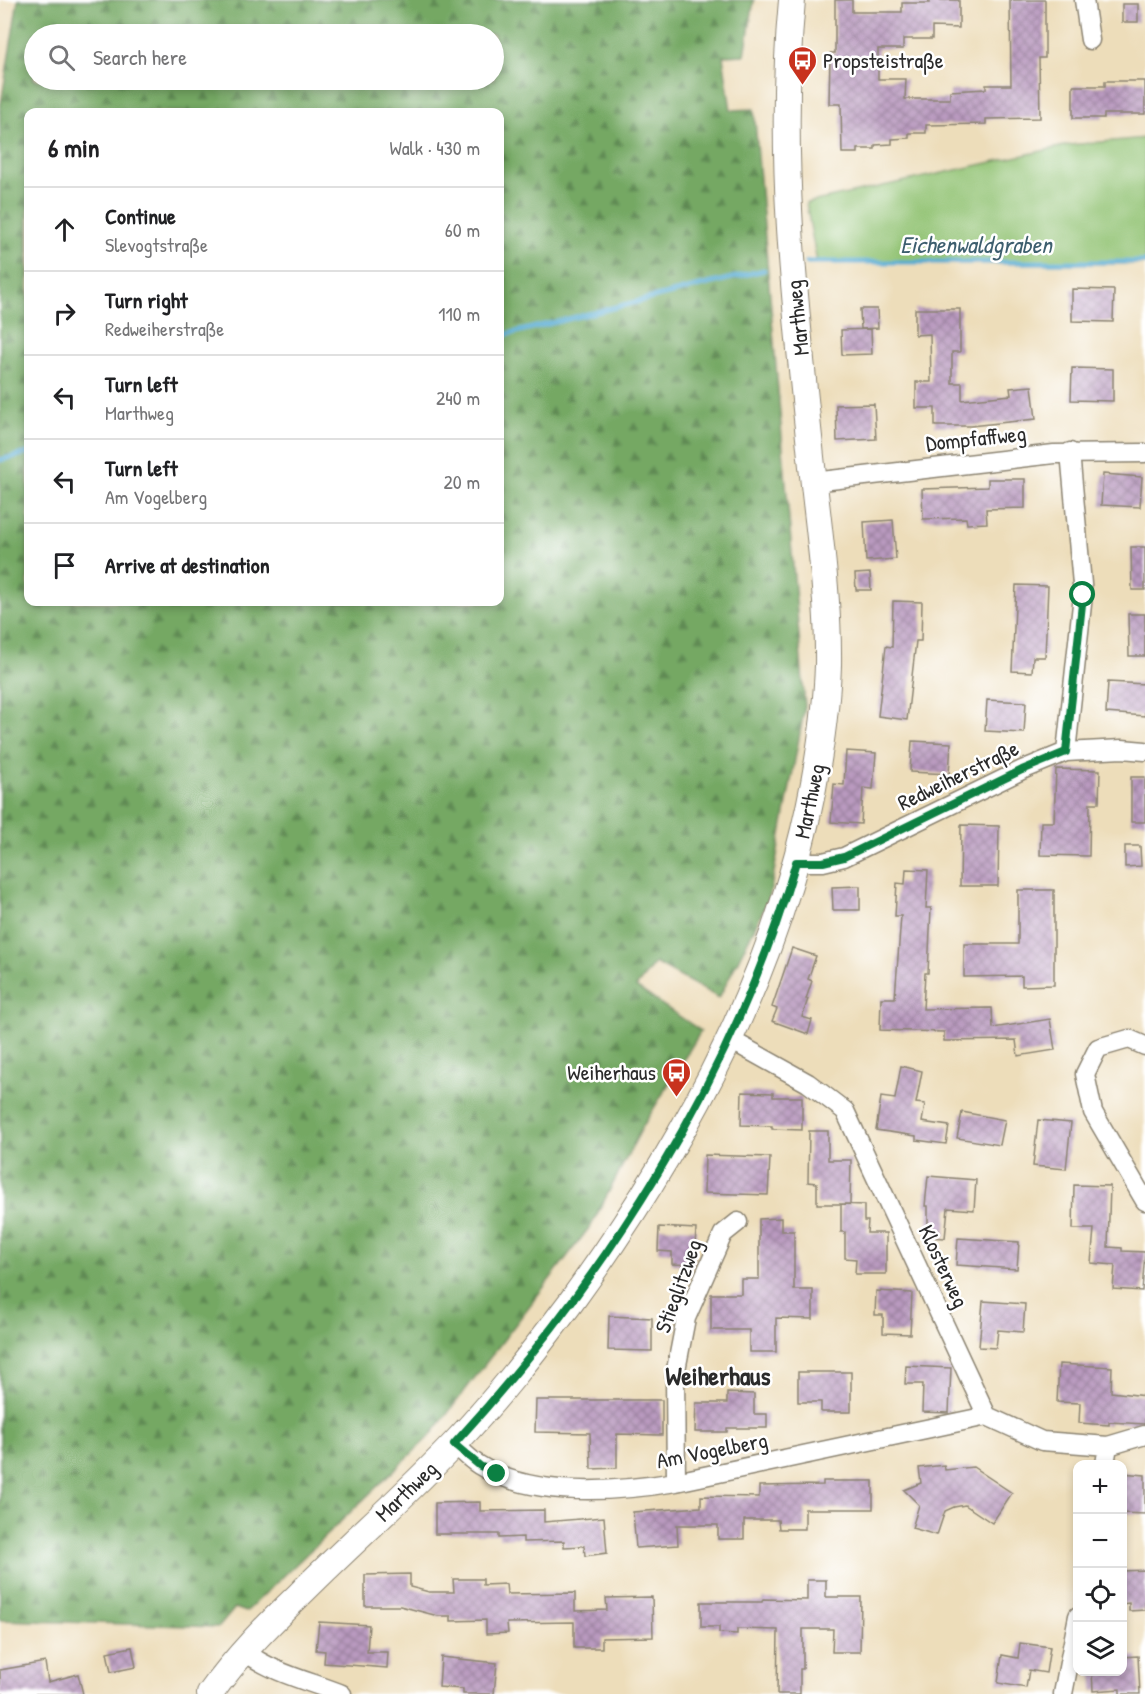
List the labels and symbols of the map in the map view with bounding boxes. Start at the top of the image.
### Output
bus stop icon: Propsteistraße [786,44,818,86]
place label: Propsteistraße [823,45,944,75]
water label: Eichenwaldgraben [900,228,1054,261]
street label: Marthweg [778,279,816,357]
street label: Dompfaffweg [924,418,1028,458]
route start [1069,581,1095,607]
street label: Redweiherstraße [892,733,1024,817]
street label: Marthweg [786,761,832,841]
bus stop icon: Weiherhaus [661,1056,693,1098]
place label: Weiherhaus [567,1057,656,1087]
street label: Klosterweg [912,1220,976,1312]
street label: Stieglitzweg [647,1235,709,1337]
district label: Weiherhaus [666,1358,771,1393]
street label: Am Vogelberg [654,1425,770,1475]
street label: Marthweg [368,1454,444,1528]
route end [483,1460,509,1486]

